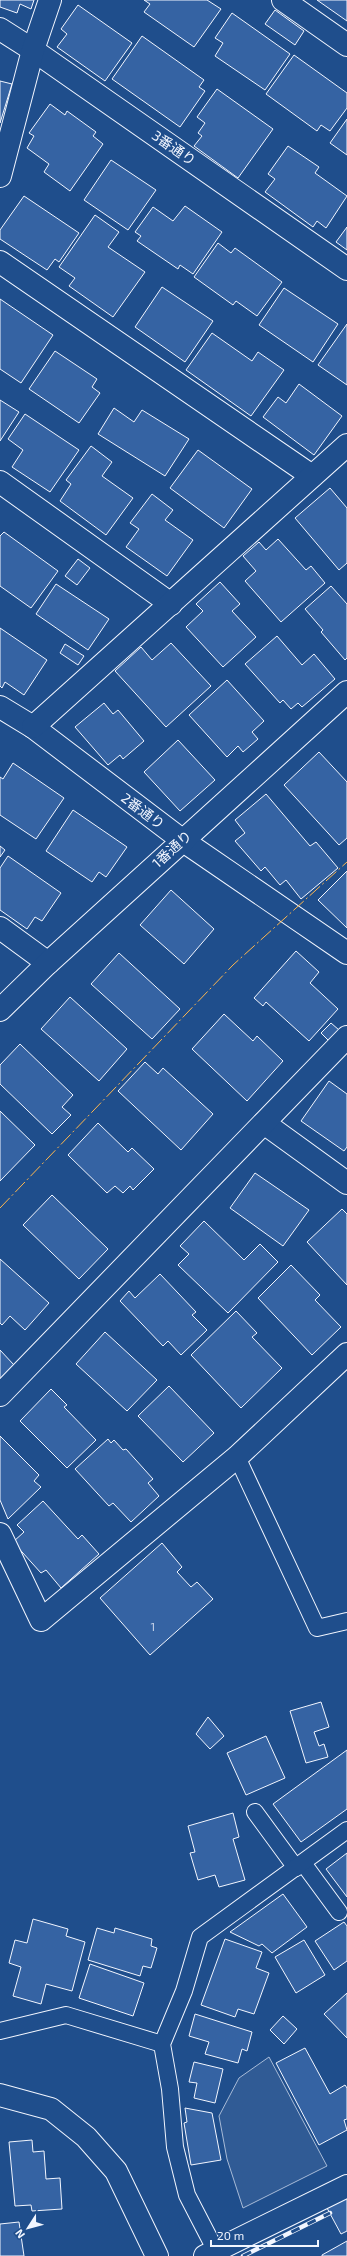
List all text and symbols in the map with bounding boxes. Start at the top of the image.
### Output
street label: 3番通り [149,126,200,169]
street label: 2番通り [118,789,168,832]
street label: 1番通り [148,826,195,871]
house number: 1 [151,1619,155,1633]
north arrow [8,2208,48,2248]
scale bar [211,2222,318,2248]
text: N [12,2227,27,2241]
text: 20 m [217,2228,244,2242]

